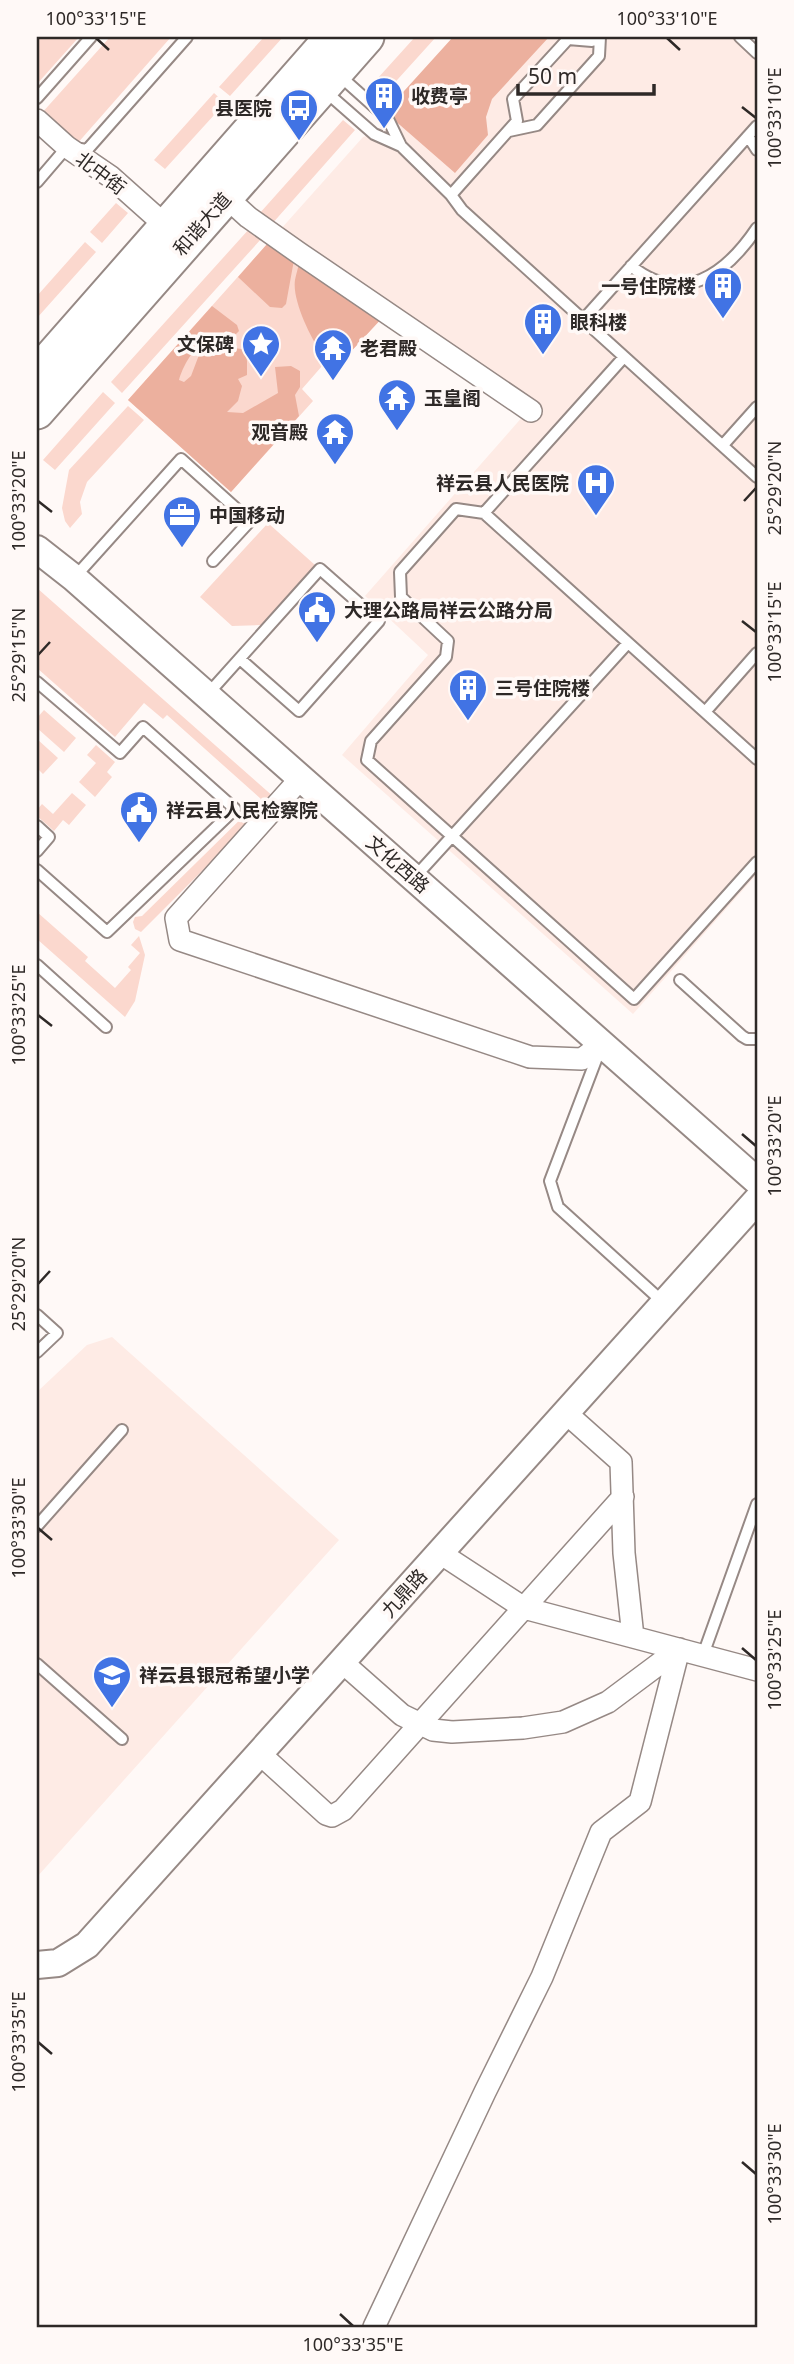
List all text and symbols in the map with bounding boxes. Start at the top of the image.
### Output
text: 100°33'15"E [45,6,147,30]
text: 100°33'10"E [616,6,718,30]
scale bar [518,52,654,96]
text: 50 m [528,62,577,90]
text: 100°33'10"E [762,67,786,169]
building icon: 收费亭 [363,75,405,130]
place label: 收费亭 [411,83,468,109]
bus stop icon: 县医院 [278,87,320,142]
place label: 县医院 [215,95,272,121]
street label: 北中街 [70,145,132,201]
street label: 和谐大道 [167,187,237,261]
building icon: 一号住院楼 [702,265,744,320]
place label: 一号住院楼 [601,273,696,299]
building icon: 眼科楼 [522,301,564,356]
place label: 眼科楼 [570,309,627,335]
place icon: 文保碑 [240,323,282,378]
temple icon: 老君殿 [312,327,354,382]
place label: 文保碑 [177,331,234,357]
place label: 老君殿 [360,335,417,361]
temple icon: 玉皇阁 [376,377,418,432]
place label: 玉皇阁 [424,385,481,411]
temple icon: 观音殿 [314,411,356,466]
place label: 观音殿 [251,419,308,445]
text: 25°29'20"N [762,441,786,535]
text: 100°33'20"E [6,450,30,552]
hospital icon: 祥云县人民医院 [575,462,617,517]
place label: 祥云县人民医院 [436,470,569,496]
office icon: 中国移动 [161,494,203,549]
place label: 中国移动 [209,502,285,528]
text: 100°33'15"E [762,581,786,683]
public building icon: 大理公路局祥云公路分局 [296,589,338,644]
place label: 大理公路局祥云公路分局 [344,597,553,623]
text: 25°29'15"N [6,608,30,702]
building icon: 三号住院楼 [447,667,489,722]
place label: 三号住院楼 [495,675,590,701]
public building icon: 祥云县人民检察院 [118,789,160,844]
place label: 祥云县人民检察院 [166,797,318,823]
street label: 文化西路 [361,829,435,899]
text: 100°33'25"E [6,964,30,1066]
text: 100°33'20"E [762,1095,786,1197]
text: 25°29'20"N [6,1237,30,1331]
text: 100°33'30"E [6,1477,30,1579]
street label: 九鼎路 [375,1563,433,1623]
text: 100°33'25"E [762,1609,786,1711]
school or university icon: 祥云县银冠希望小学 [91,1654,133,1709]
place label: 祥云县银冠希望小学 [139,1662,310,1688]
text: 100°33'35"E [6,1991,30,2093]
text: 100°33'30"E [762,2123,786,2225]
text: 100°33'35"E [302,2332,404,2356]

